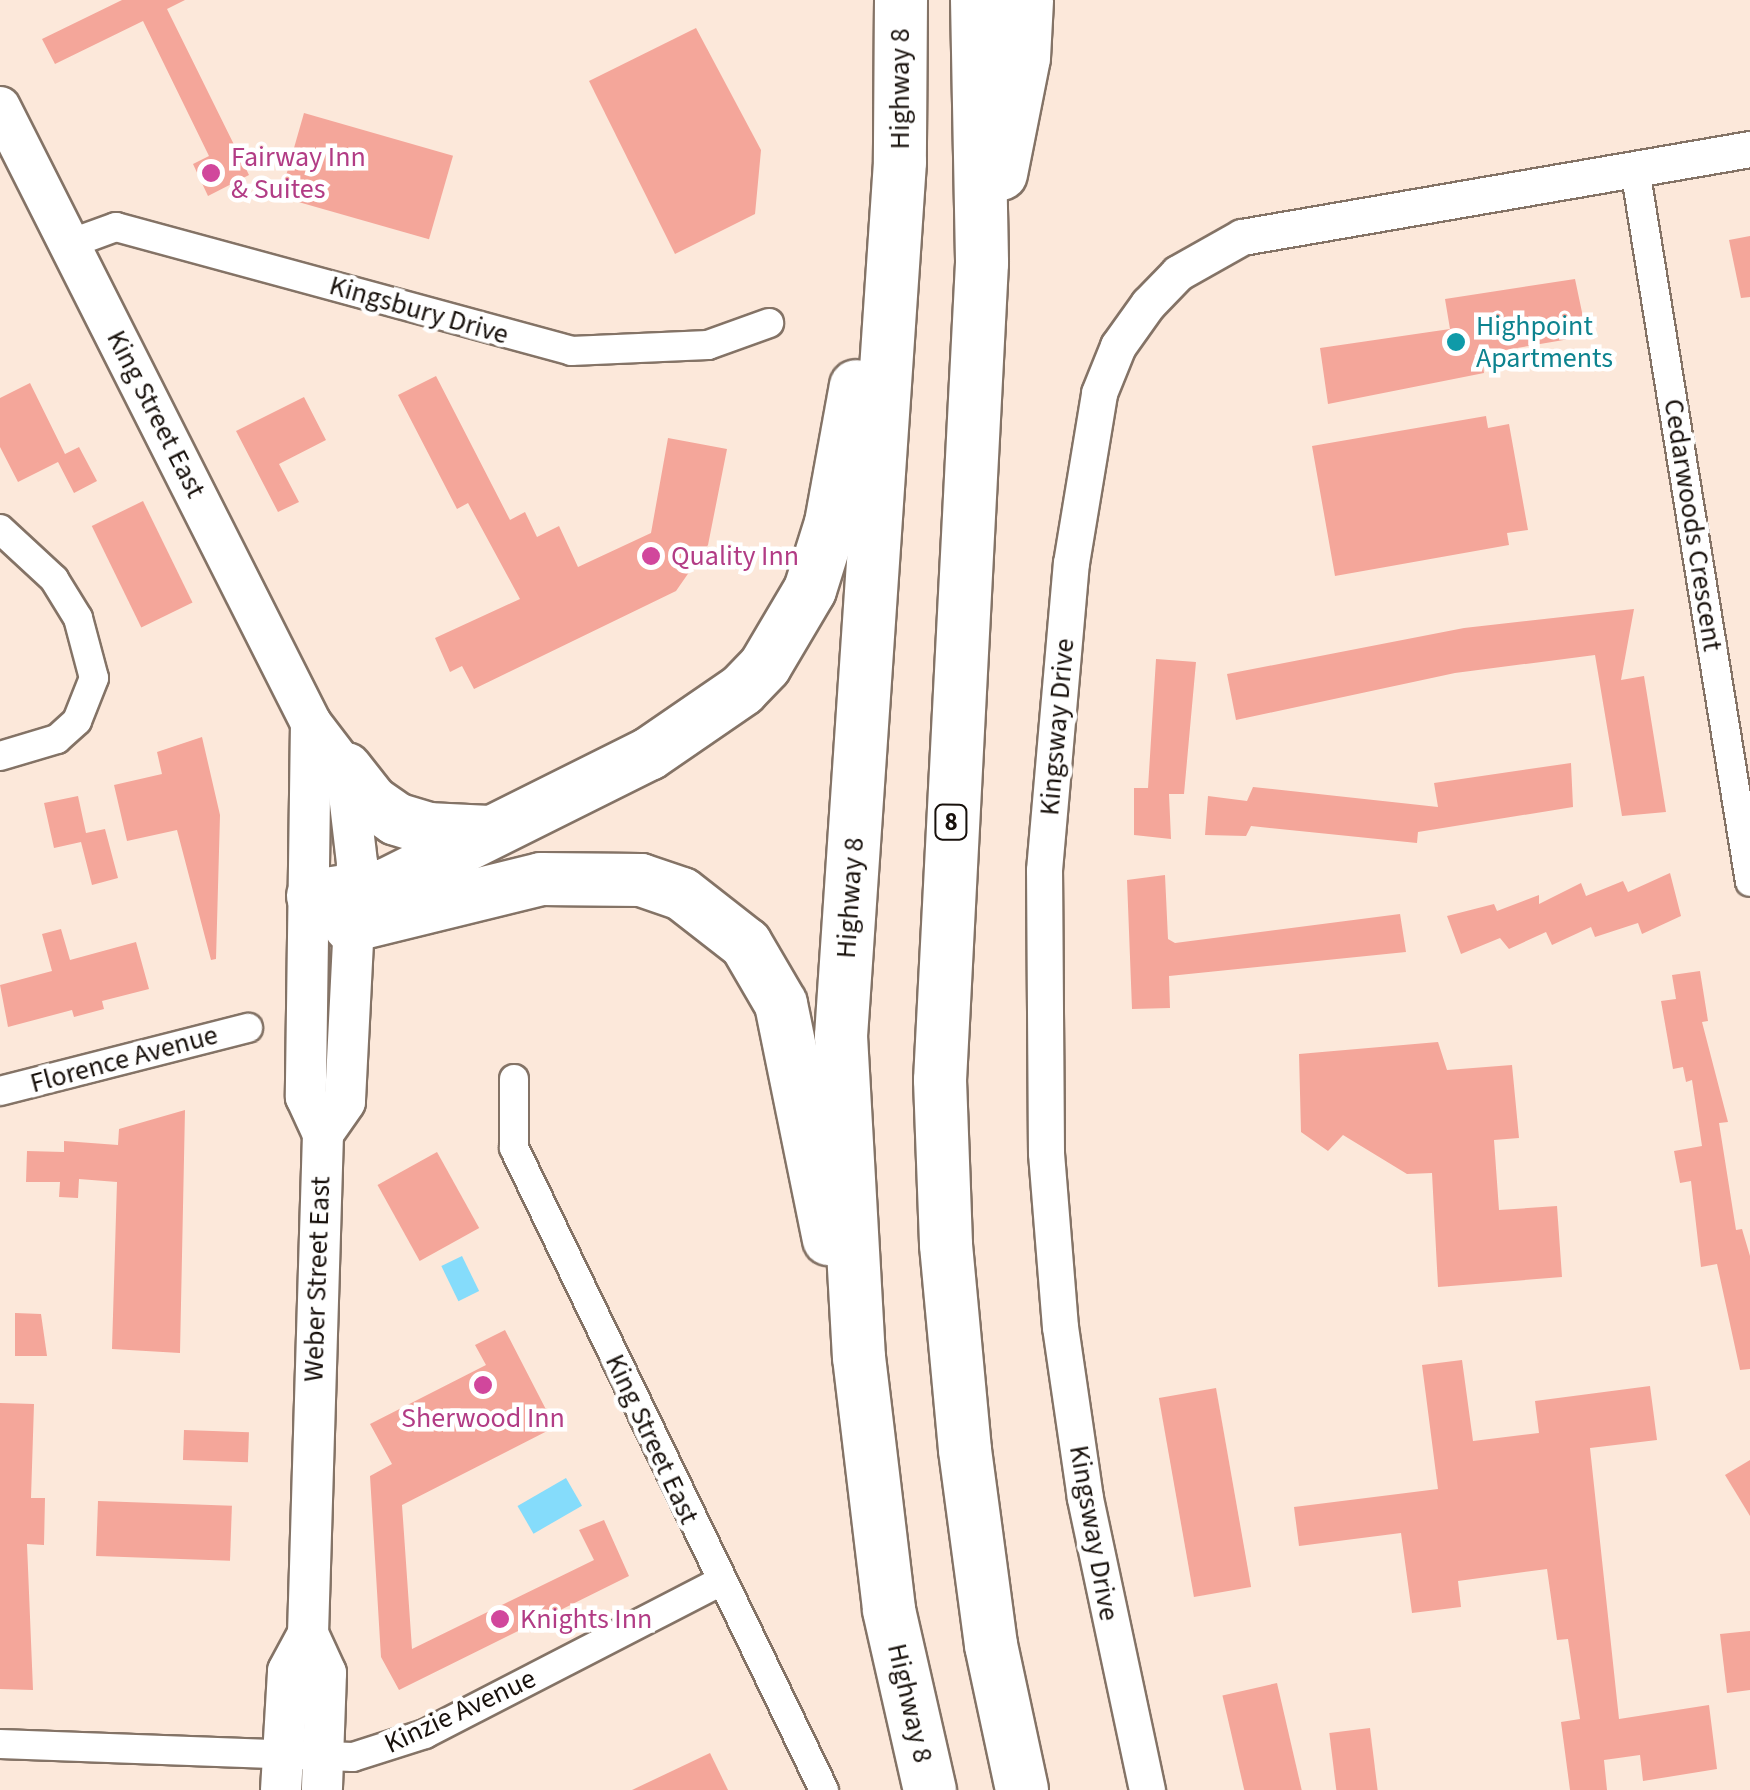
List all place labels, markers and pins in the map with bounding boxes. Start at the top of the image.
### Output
place label: Fairway Inn & Suites [231,140,366,206]
marker: Fairway Inn & Suites [200,162,222,184]
place label: Highpoint Apartments [1476,309,1613,375]
marker: Highpoint Apartments [1445,331,1467,353]
place label: Quality Inn [671,539,799,573]
marker: Quality Inn [640,545,662,567]
marker: Sherwood Inn [472,1374,494,1396]
place label: Sherwood Inn [401,1401,565,1435]
place label: Knights Inn [520,1602,652,1636]
marker: Knights Inn [489,1608,511,1630]

